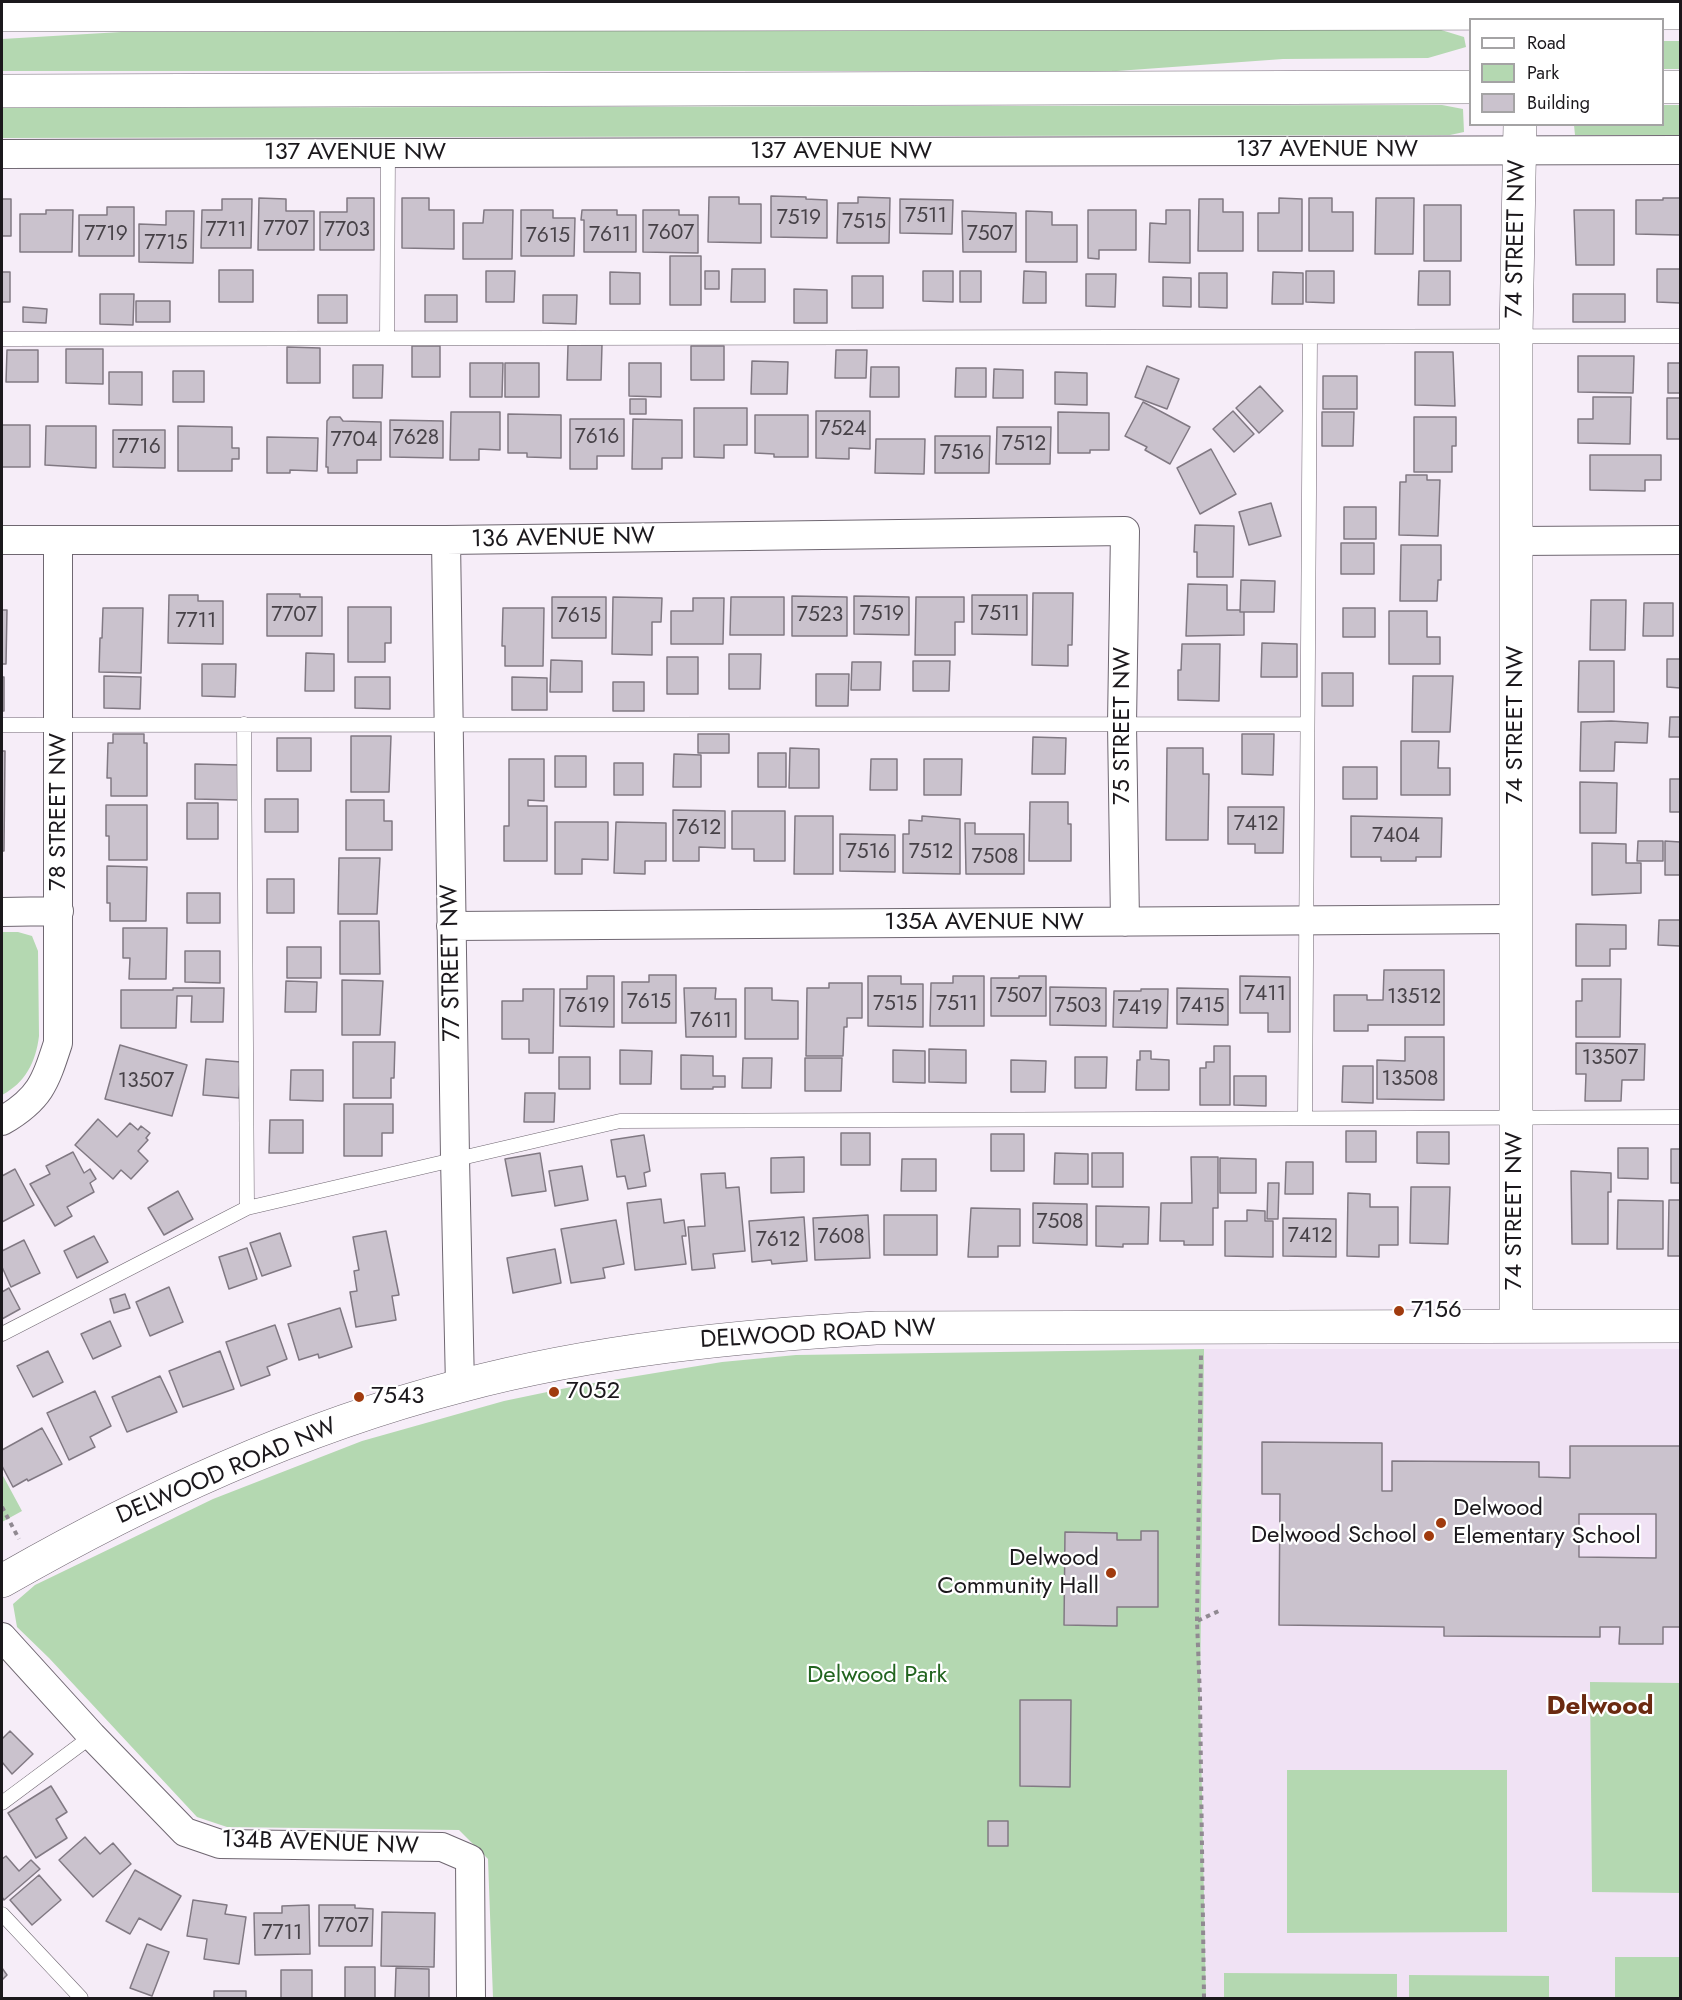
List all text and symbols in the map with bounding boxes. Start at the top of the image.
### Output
legend [1469,18,1664,126]
text: Road [1527,30,1566,56]
text: Park [1527,60,1559,86]
text: Building [1527,90,1590,116]
street label: 137 AVENUE NW [1236,136,1418,164]
street label: 137 AVENUE NW [750,138,932,166]
street label: 137 AVENUE NW [264,139,446,167]
street label: 74 STREET NW [1501,159,1533,319]
house number: 7511 [905,204,947,230]
house number: 7519 [777,206,821,232]
house number: 7515 [842,210,886,236]
house number: 7707 [263,217,309,243]
house number: 7711 [206,218,246,244]
house number: 7703 [324,218,370,244]
house number: 7607 [648,221,694,247]
house number: 7719 [84,222,128,248]
house number: 7507 [967,222,1013,248]
house number: 7611 [589,223,631,249]
house number: 7615 [526,224,570,250]
house number: 7715 [144,231,188,257]
house number: 7524 [819,417,867,443]
house number: 7616 [575,425,619,451]
house number: 7628 [393,426,439,452]
house number: 7704 [331,428,377,454]
house number: 7512 [1002,432,1046,458]
house number: 7716 [117,435,161,461]
house number: 7516 [940,441,984,467]
street label: 136 AVENUE NW [471,523,655,555]
house number: 7519 [860,602,904,628]
house number: 7511 [978,602,1020,628]
house number: 7707 [271,603,317,629]
house number: 7523 [797,603,843,629]
house number: 7615 [557,604,601,630]
house number: 7711 [176,609,216,635]
street label: 74 STREET NW [1502,646,1530,804]
street label: 75 STREET NW [1109,647,1137,805]
street label: 78 STREET NW [45,733,73,891]
house number: 7412 [1234,812,1278,838]
house number: 7612 [677,816,721,842]
house number: 7404 [1372,824,1420,850]
house number: 7516 [846,840,890,866]
house number: 7512 [909,840,953,866]
house number: 7508 [972,845,1018,871]
street label: 77 STREET NW [436,884,468,1042]
street label: 135A AVENUE NW [884,909,1084,937]
house number: 7411 [1244,982,1286,1008]
house number: 7507 [996,984,1042,1010]
house number: 13512 [1387,985,1441,1011]
house number: 7615 [627,990,671,1016]
house number: 7515 [873,992,917,1018]
house number: 7511 [936,992,978,1018]
house number: 7619 [565,994,609,1020]
house number: 7503 [1055,994,1101,1020]
house number: 7415 [1180,994,1224,1020]
house number: 7419 [1118,996,1162,1022]
house number: 7611 [690,1009,732,1035]
house number: 13507 [1582,1046,1638,1072]
house number: 13508 [1382,1067,1438,1093]
house number: 13507 [118,1069,174,1095]
street label: 74 STREET NW [1501,1132,1529,1290]
house number: 7508 [1037,1210,1083,1236]
house number: 7412 [1288,1224,1332,1250]
house number: 7608 [817,1225,865,1251]
house number: 7612 [756,1228,800,1254]
place label: 7156 [1411,1297,1462,1325]
marker: 7156 [1392,1304,1406,1318]
street label: DELWOOD ROAD NW [699,1314,937,1356]
place label: 7052 [566,1378,620,1406]
place label: 7543 [371,1383,424,1411]
marker: 7052 [547,1385,561,1399]
marker: 7543 [352,1390,366,1404]
street label: DELWOOD ROAD NW [113,1413,341,1531]
place label: Delwood Elementary School [1453,1495,1641,1551]
marker: Delwood Elementary School [1434,1516,1448,1530]
place label: Delwood School [1251,1522,1417,1550]
marker: Delwood School [1422,1529,1436,1543]
place label: Delwood Community Hall [937,1545,1099,1601]
marker: Delwood Community Hall [1104,1566,1118,1580]
park label: Delwood Park [807,1662,947,1690]
district label: Delwood [1546,1692,1654,1724]
street label: 134B AVENUE NW [221,1826,419,1862]
house number: 7707 [323,1914,369,1940]
house number: 7711 [262,1921,302,1947]

